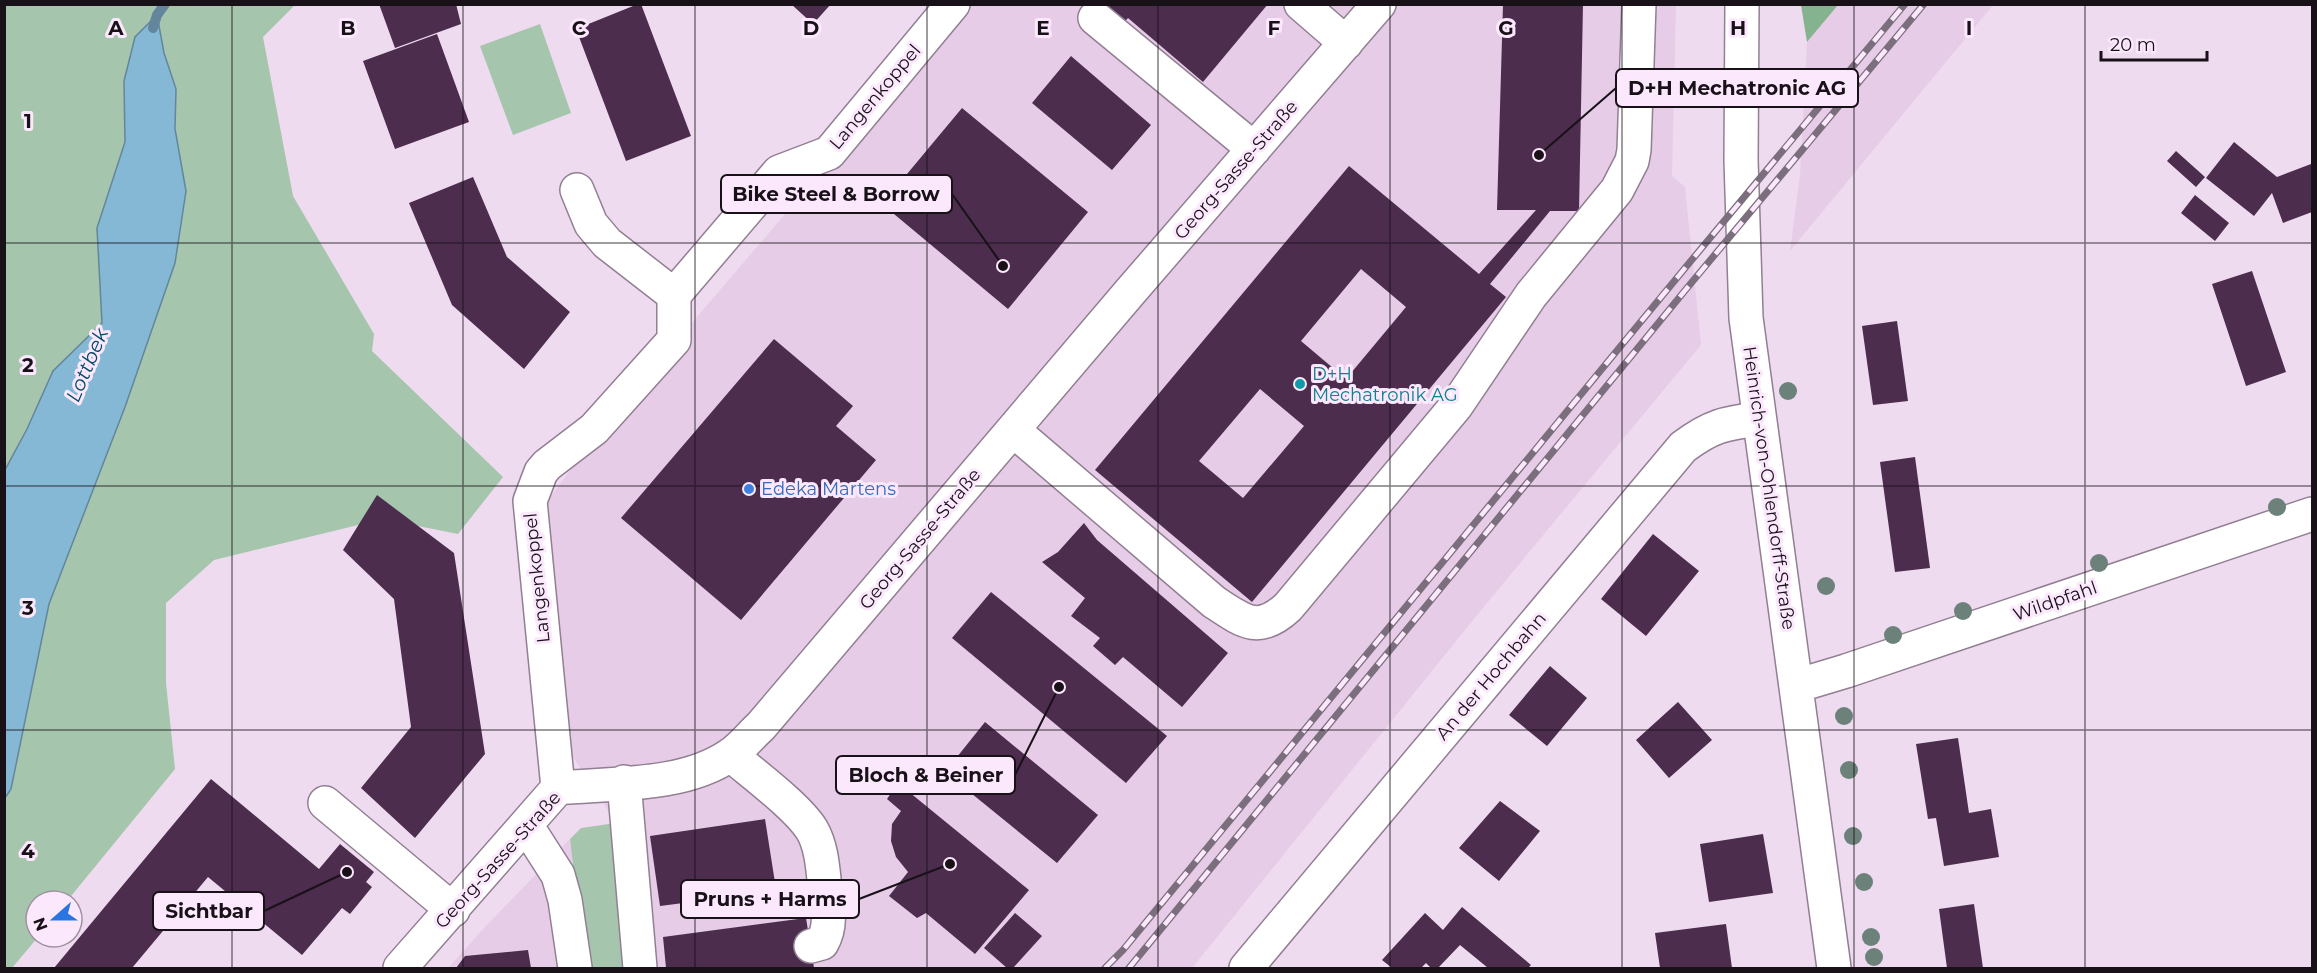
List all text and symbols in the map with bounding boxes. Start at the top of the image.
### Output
text: A [107,16,124,40]
text: B [340,16,356,40]
text: C [572,16,587,40]
text: D [803,16,819,40]
text: E [1036,16,1050,40]
text: F [1268,16,1281,40]
text: G [1498,16,1514,40]
text: H [1730,16,1746,40]
text: I [1966,16,1972,40]
scale bar [2101,24,2208,62]
text: 20 m [2110,34,2156,56]
street label: Langenkoppel [825,40,925,154]
callout: D+H Mechatronic AG [1616,69,1858,107]
text: D+H Mechatronic AG [1628,76,1846,100]
street label: Georg-Sasse-Straße [1170,96,1303,244]
text: 1 [24,109,32,133]
callout: Bike Steel & Borrow [721,175,952,213]
text: Bike Steel & Borrow [732,182,940,206]
water label: Lottbek [61,324,114,405]
street label: Heinrich-von-Ohlendorff-Straße [1738,345,1800,631]
text: 2 [22,353,34,377]
place label: D+H Mechatronik AG [1312,363,1458,406]
marker: D+H Mechatronik AG [1293,377,1307,391]
street label: Georg-Sasse-Straße [855,464,985,614]
place label: Edeka Martens [761,478,896,500]
marker: Edeka Martens [742,482,756,496]
street label: Langenkoppel [519,512,555,644]
street label: Wildpfahl [2010,576,2100,626]
text: 3 [21,596,34,620]
street label: An der Hochbahn [1431,608,1551,744]
callout: Bloch & Beiner [836,756,1015,794]
text: Bloch & Beiner [849,763,1004,787]
street label: Georg-Sasse-Straße [431,787,566,933]
text: 4 [21,839,35,863]
callout: Pruns + Harms [681,880,859,918]
text: Pruns + Harms [693,887,847,911]
north arrow [24,889,84,949]
callout: Sichtbar [153,892,264,930]
text: Sichtbar [165,899,253,923]
text: N [29,915,52,934]

